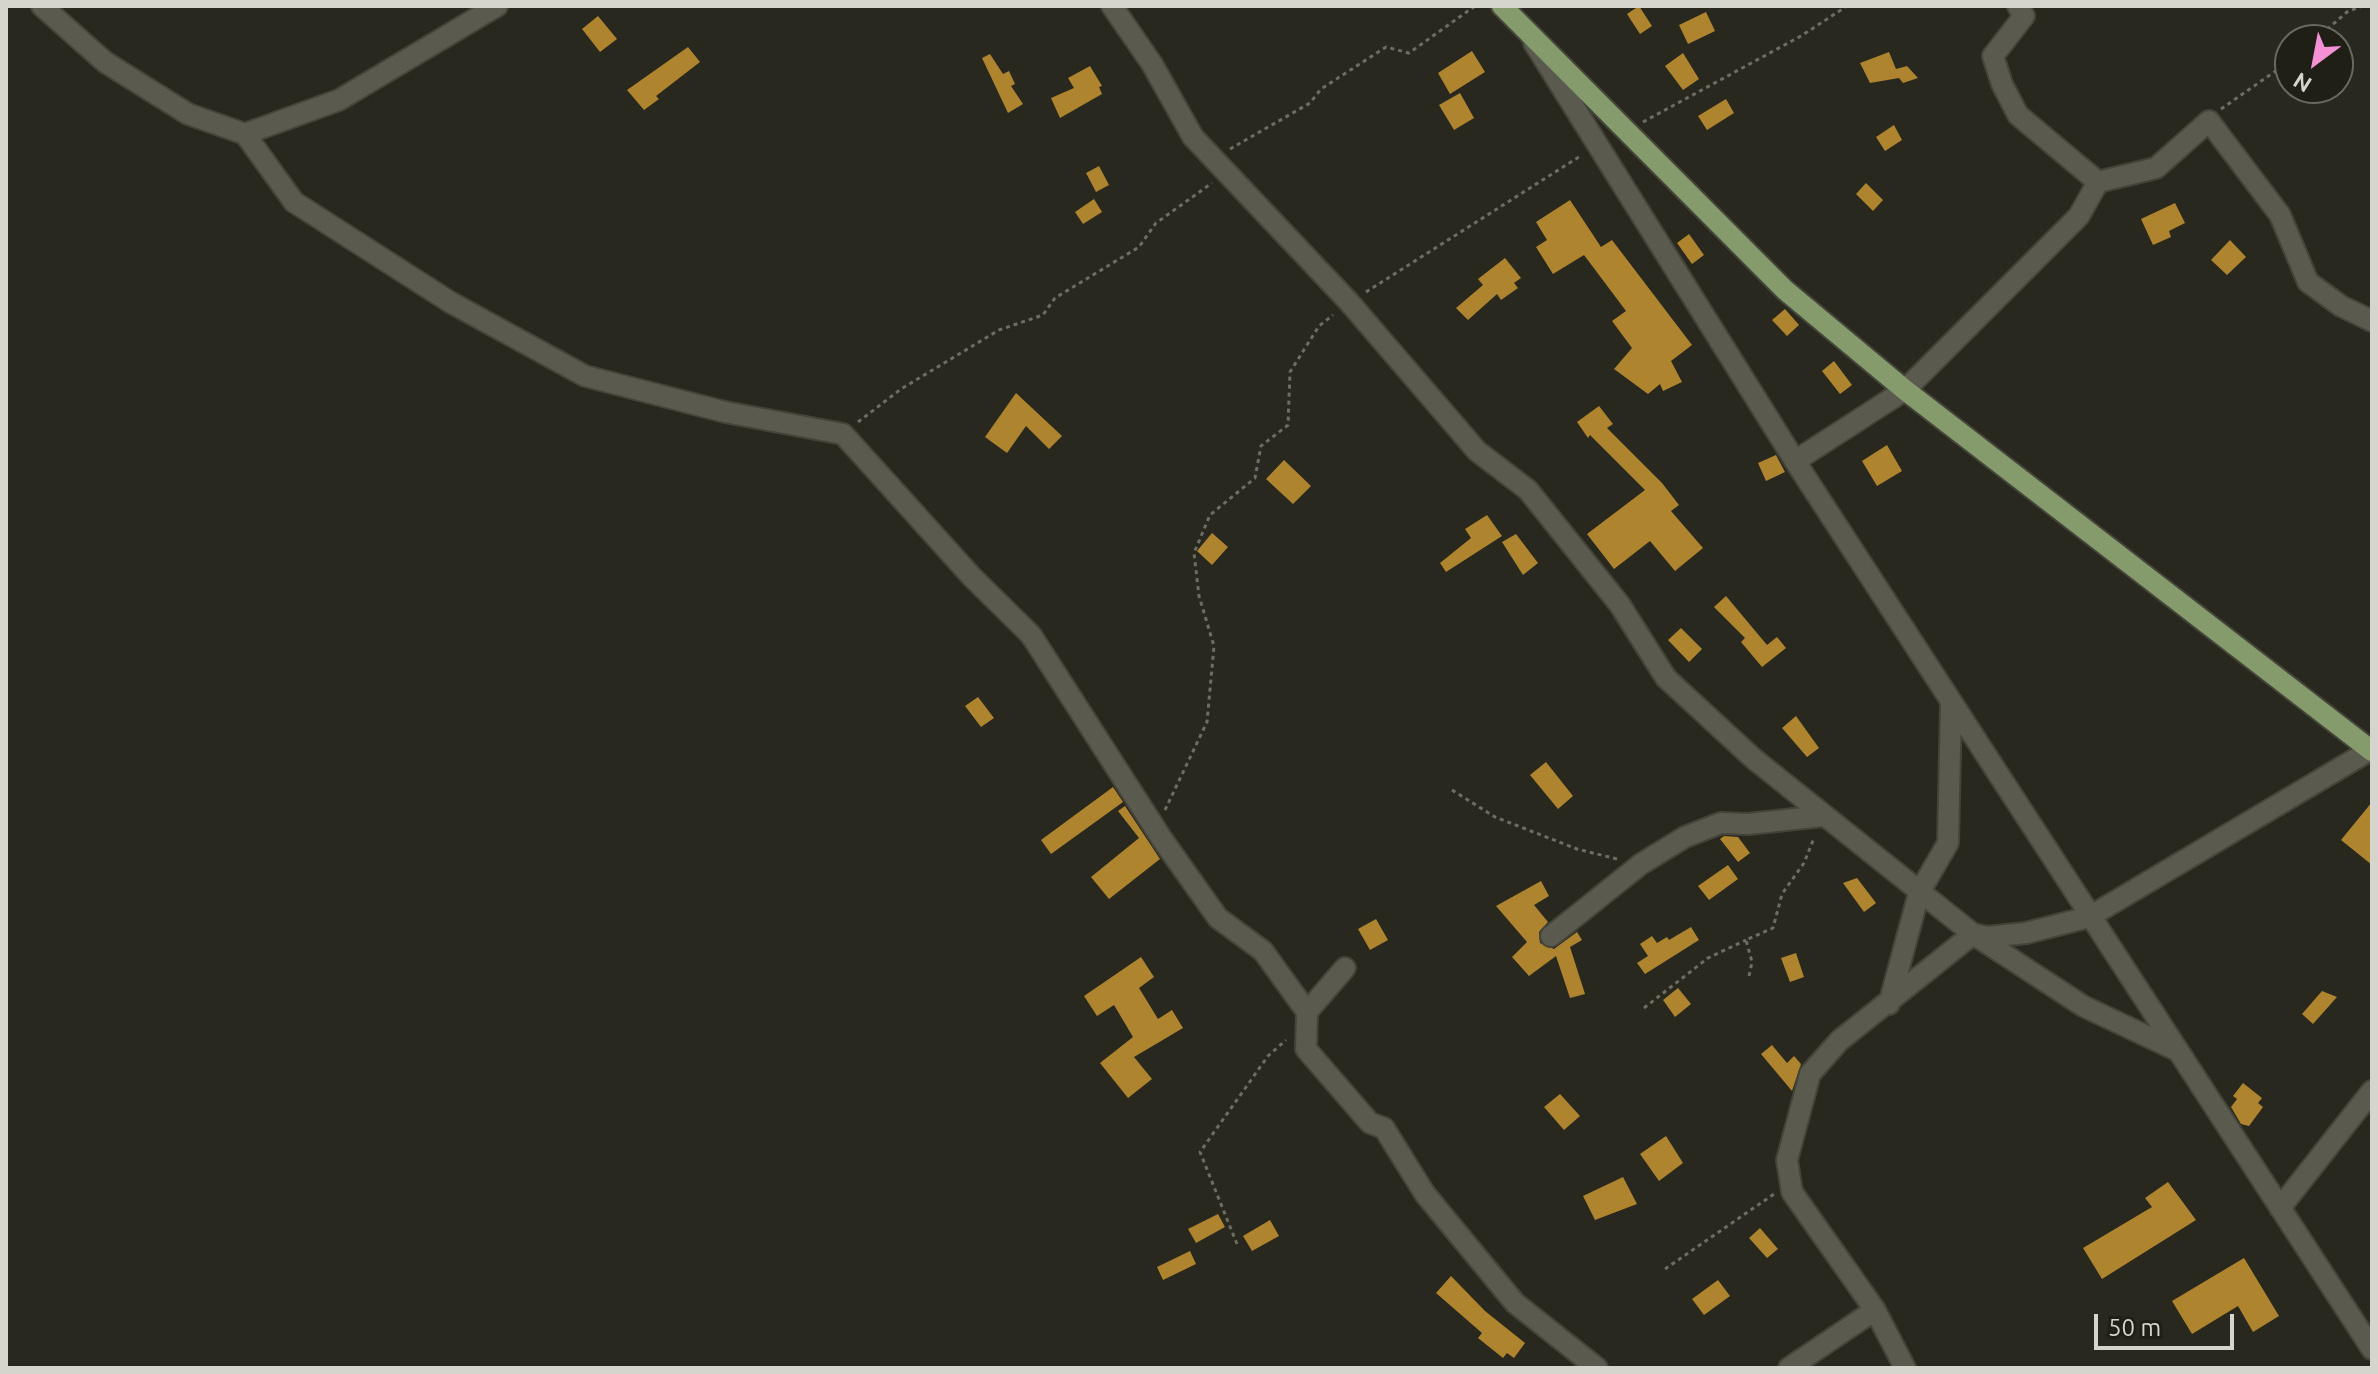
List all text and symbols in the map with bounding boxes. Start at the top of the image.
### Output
north arrow [2274,24,2354,104]
text: N [2288,68,2316,98]
scale bar [2098,1298,2238,1348]
text: 50 m [2108,1314,2161,1341]

